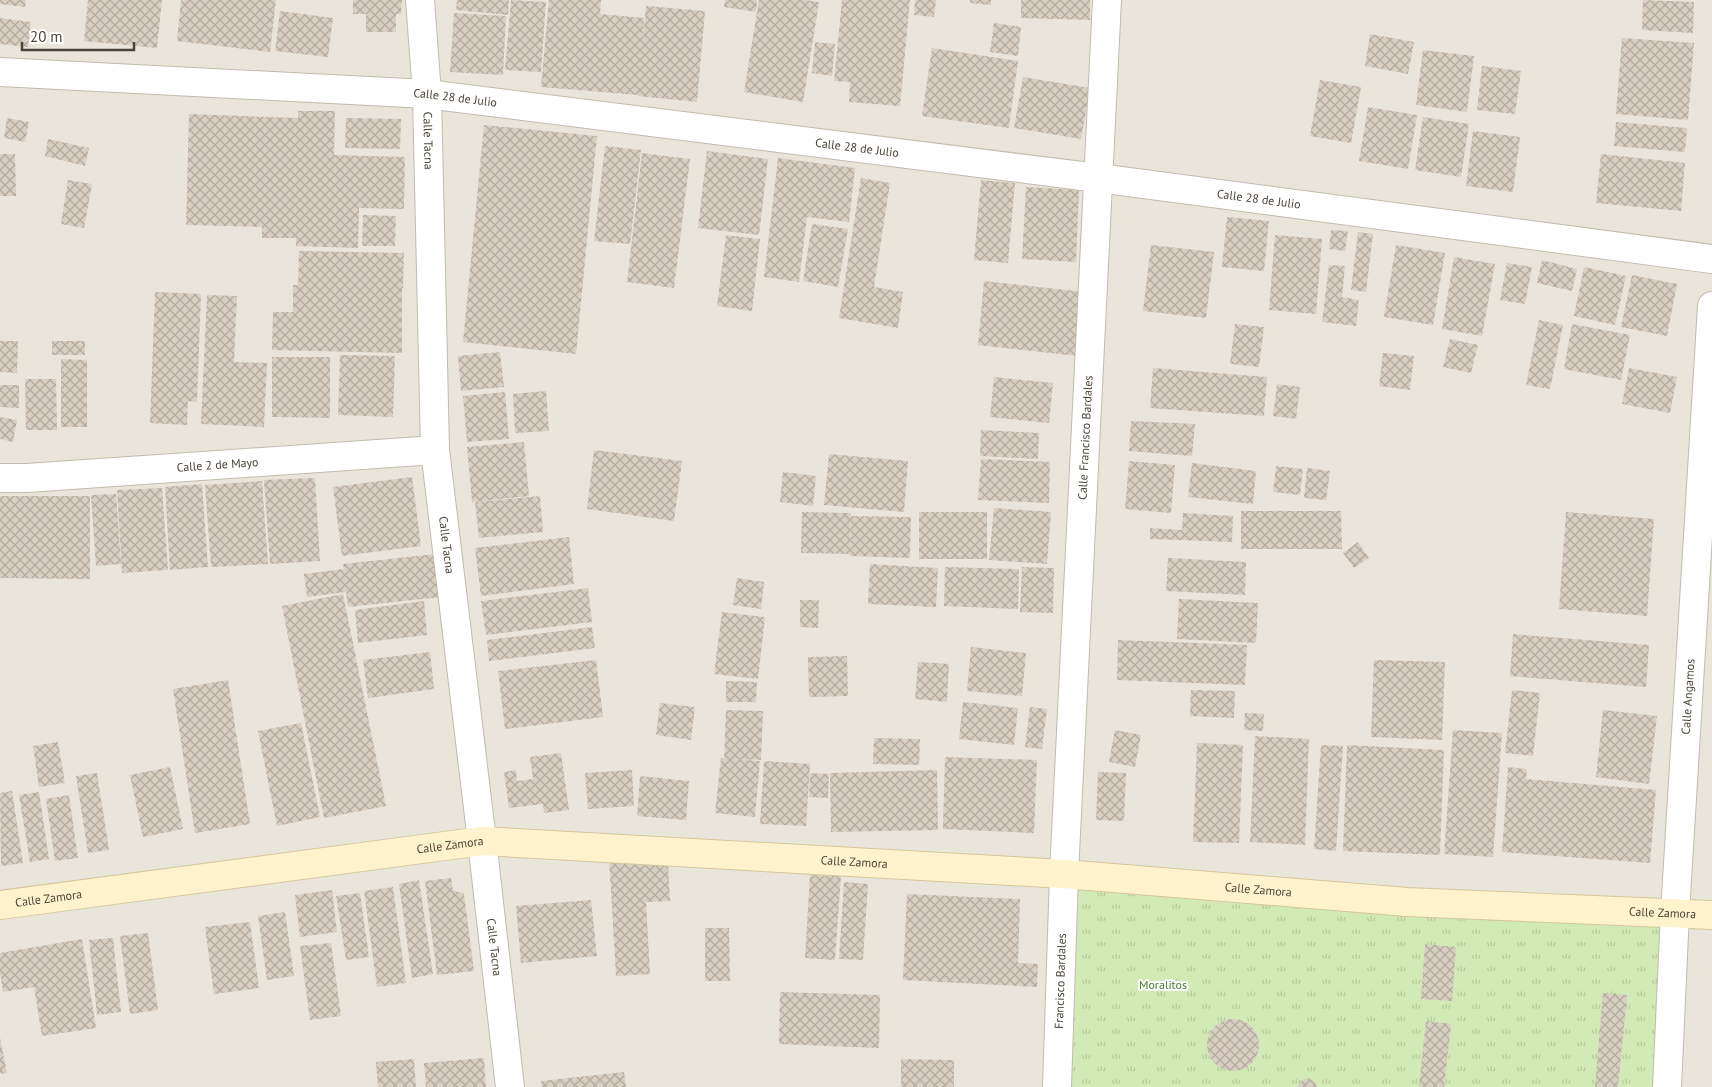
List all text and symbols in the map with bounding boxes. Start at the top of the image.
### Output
scale bar [22,20,135,52]
text: 20 m [30,27,63,46]
street label: Calle 28 de Julio [413,85,498,110]
street label: Calle Tacna [420,112,437,170]
street label: Calle 28 de Julio [814,135,900,160]
street label: Calle 28 de Julio [1216,186,1302,212]
street label: Calle Francisco Bardales [1074,375,1096,500]
street label: Calle 2 de Mayo [176,454,259,475]
street label: Calle Tacna [436,515,458,575]
street label: Calle Angamos [1678,658,1697,735]
street label: Calle Zamora [416,833,484,857]
street label: Calle Zamora [820,852,888,871]
street label: Calle Zamora [1224,879,1292,900]
street label: Calle Zamora [14,886,83,910]
street label: Calle Zamora [1629,903,1696,921]
street label: Calle Tacna [484,917,505,977]
street label: Francisco Bardales [1051,933,1069,1029]
park label: Moralitos [1139,977,1187,992]

